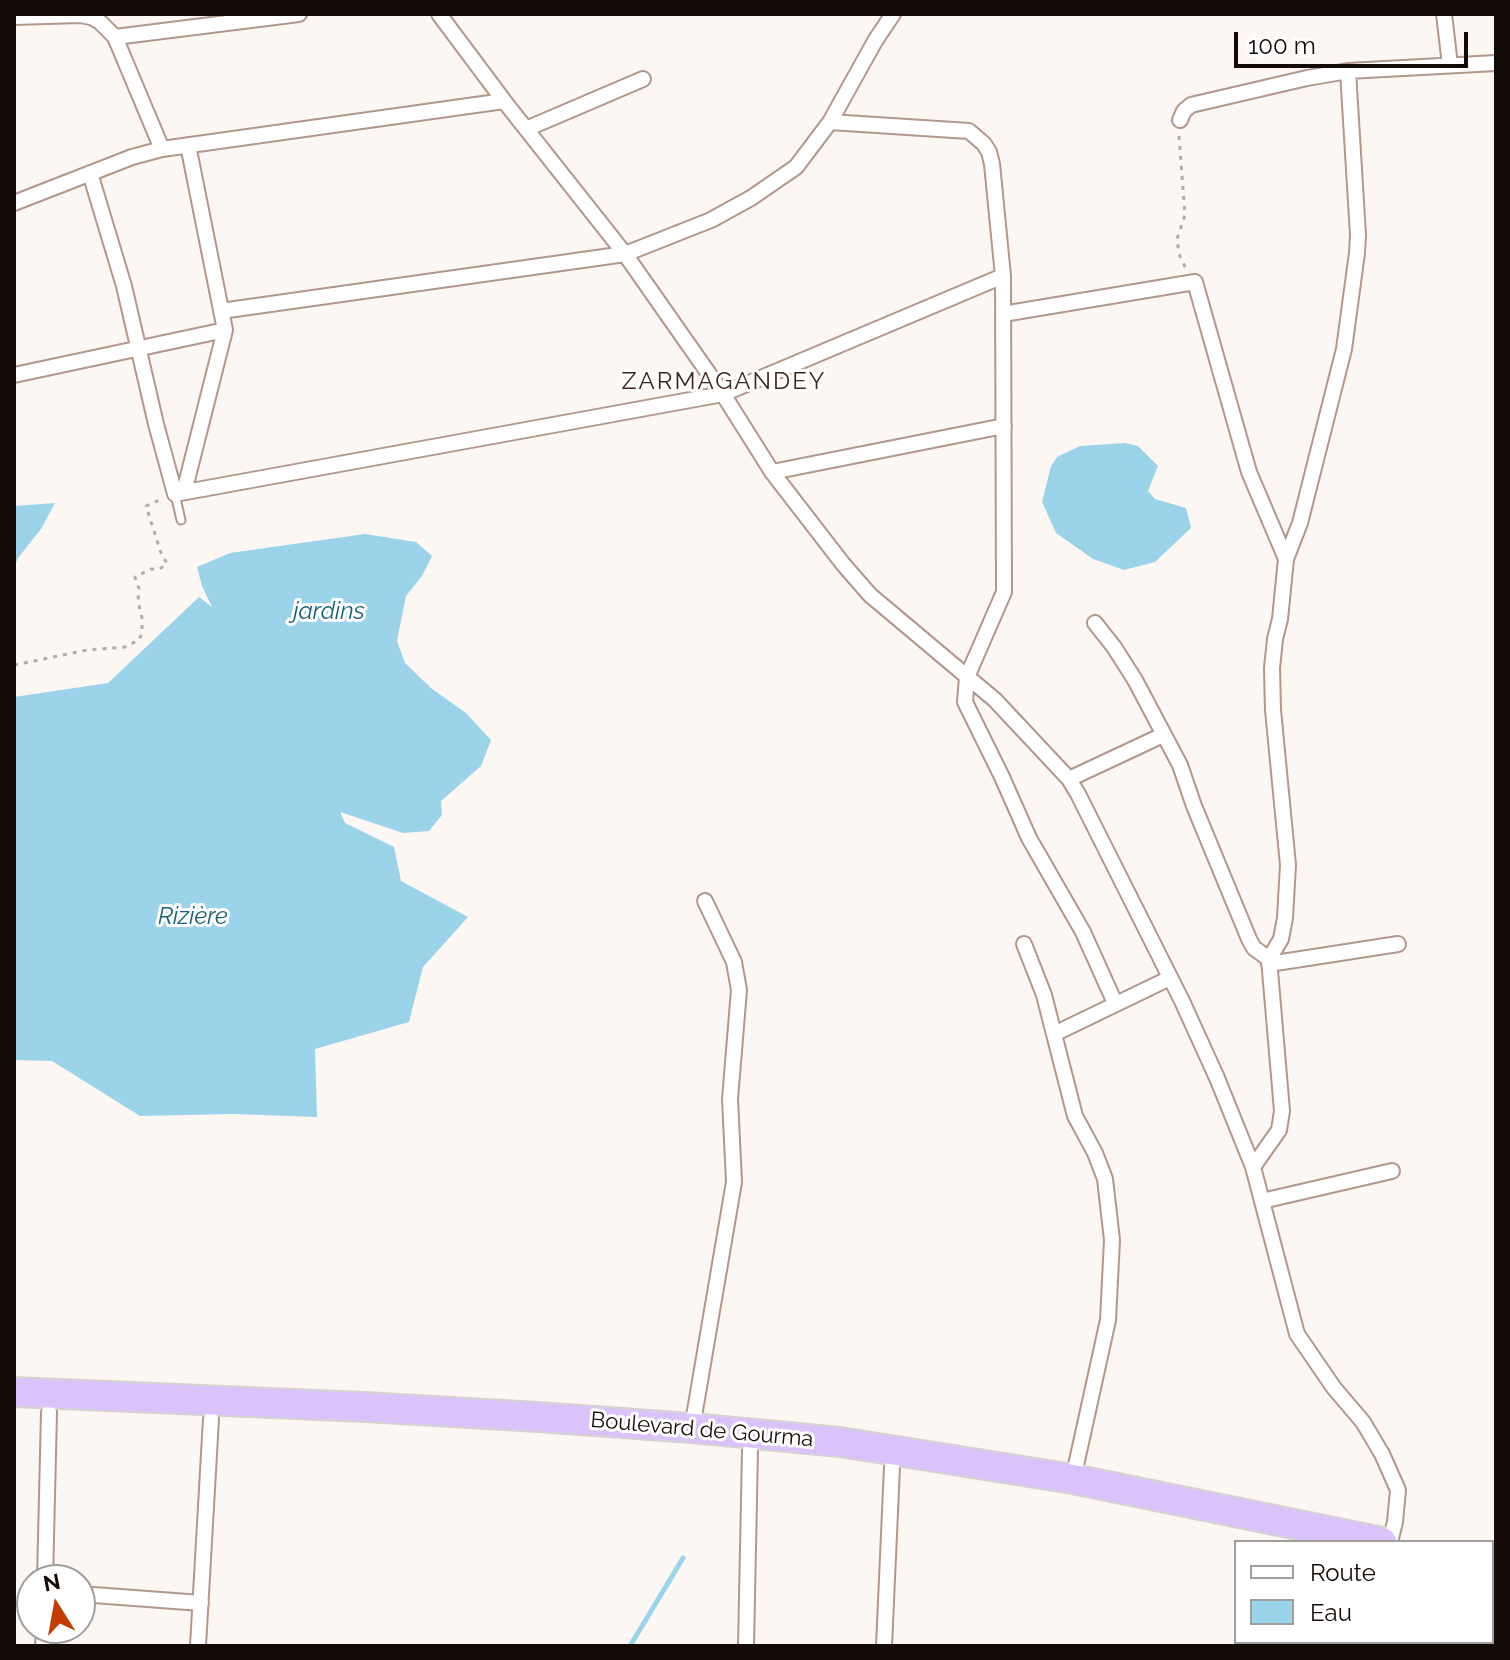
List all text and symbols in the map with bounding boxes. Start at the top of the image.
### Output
scale bar [1238,16,1472,66]
text: 100 m [1248,31,1316,60]
district label: ZARMAGANDEY [622,368,826,396]
water label: jardins [293,598,365,626]
water label: Rizière [158,903,228,931]
street label: Boulevard de Gourma [589,1407,815,1453]
legend [1234,1540,1494,1644]
text: Route [1310,1558,1376,1587]
north arrow [16,1564,96,1644]
text: N [41,1568,63,1597]
text: Eau [1310,1598,1352,1627]

